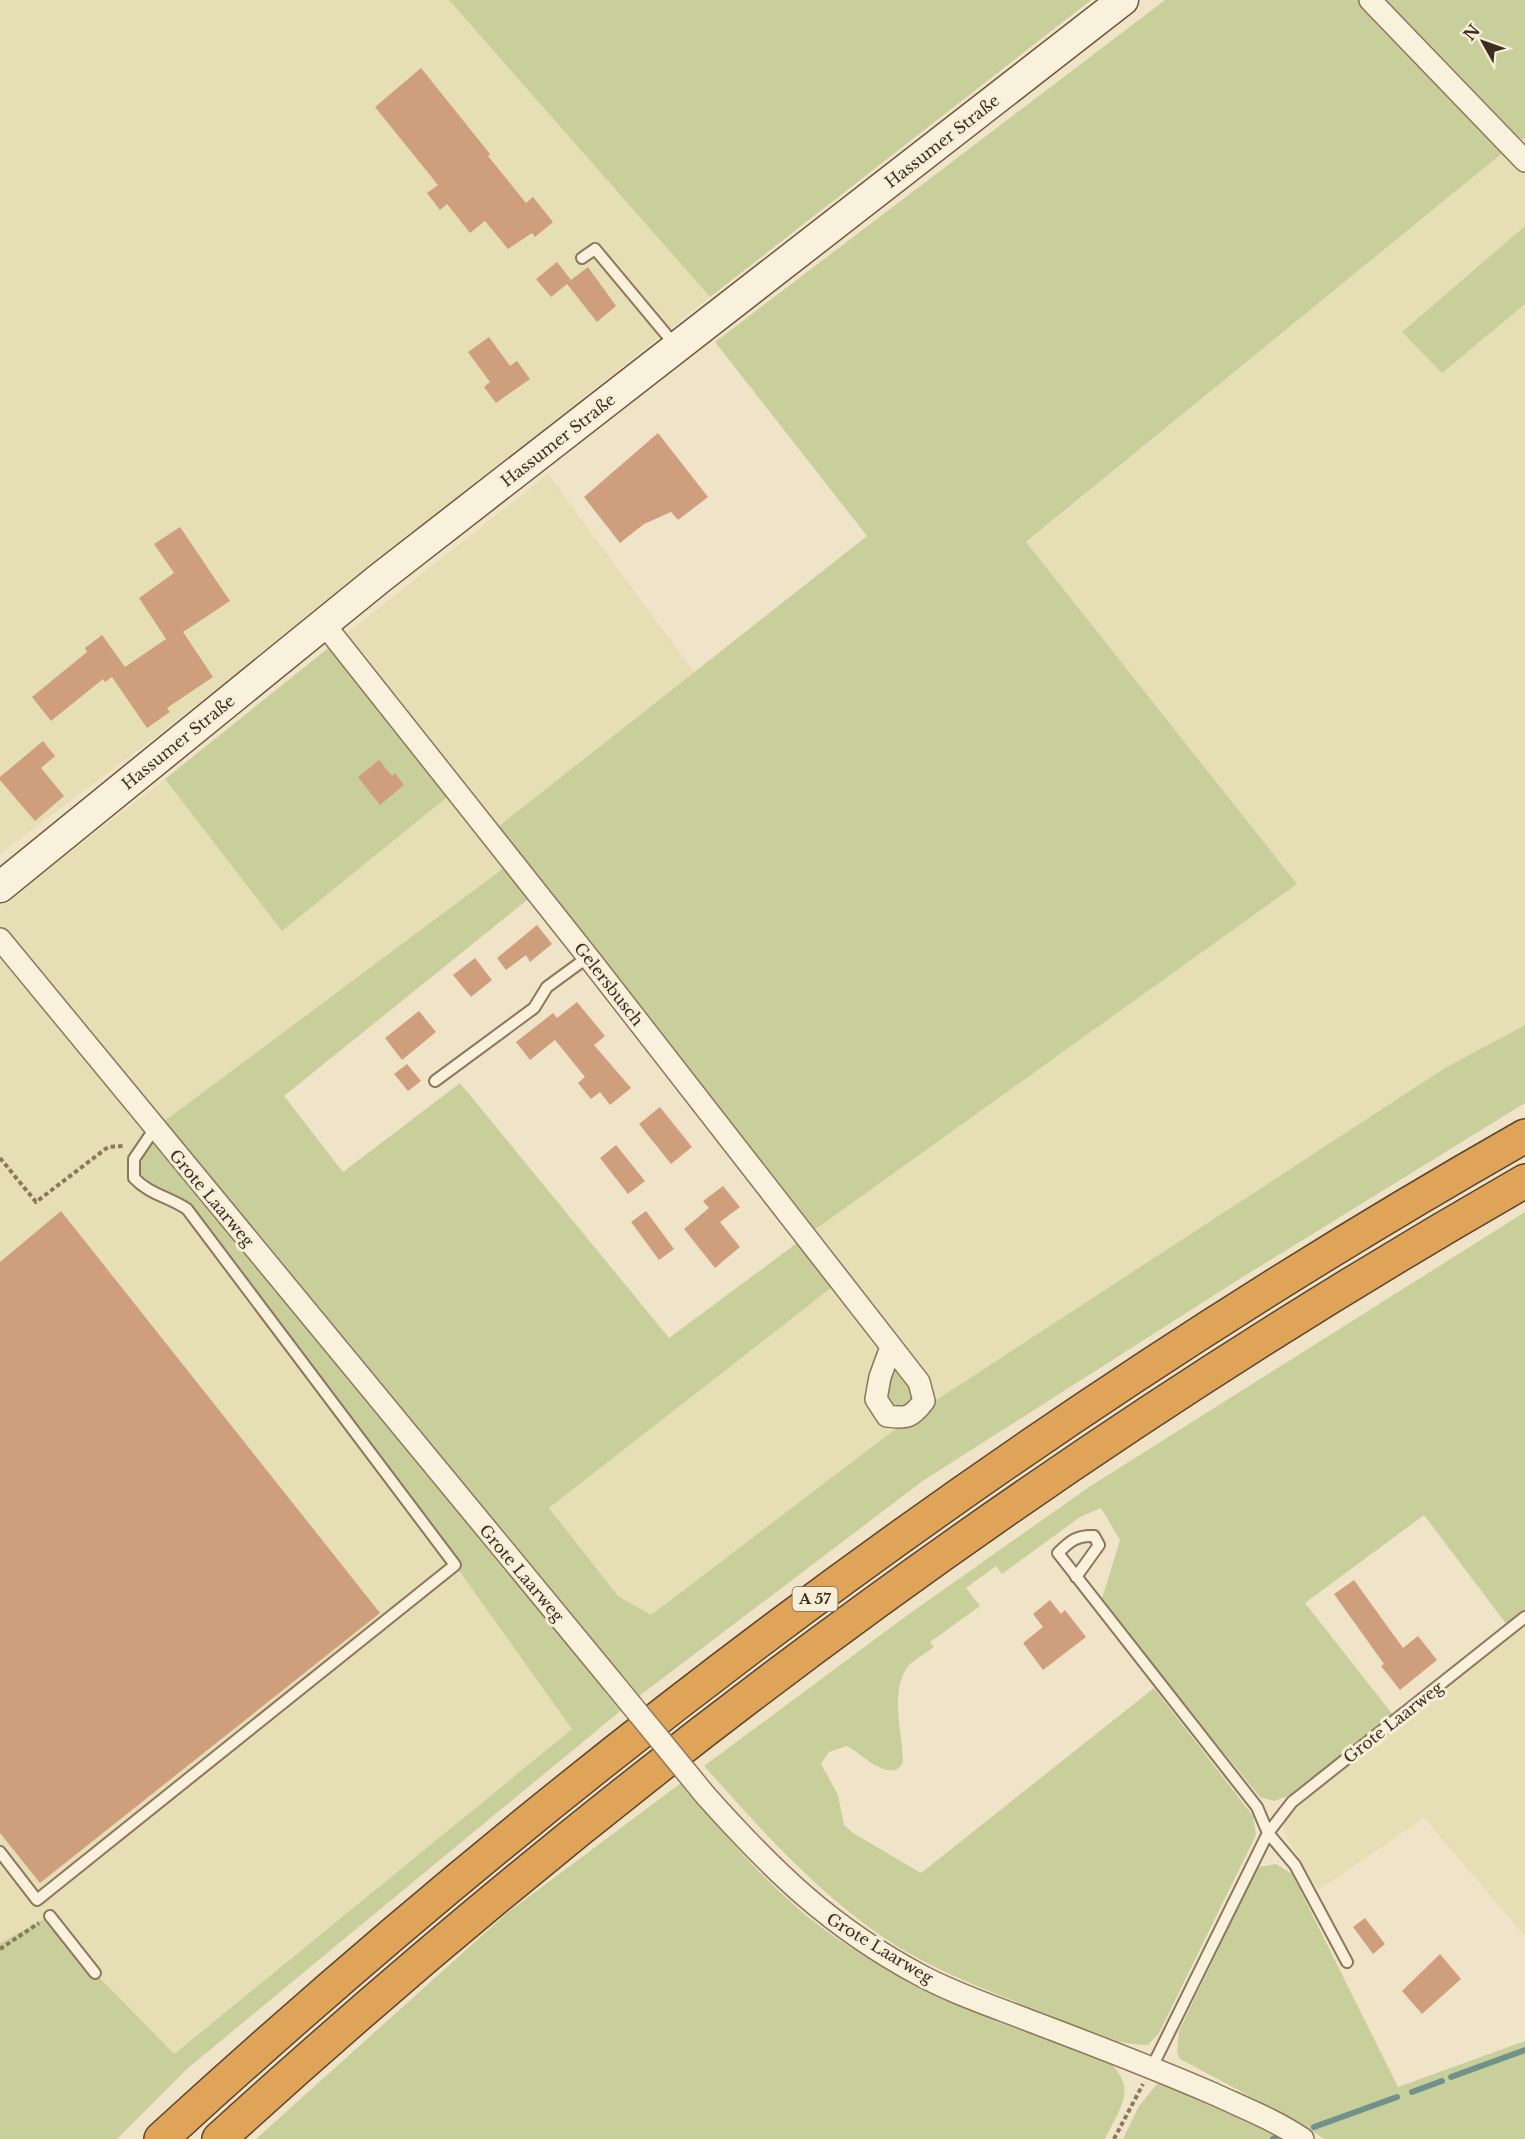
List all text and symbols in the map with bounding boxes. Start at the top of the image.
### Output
north arrow [1453,12,1513,72]
text: N [1459,20,1484,45]
street label: Hassumer Straße [881,90,1003,192]
street label: Hassumer Straße [497,389,619,491]
street label: Hassumer Straße [117,690,239,794]
street label: Gelersbusch [570,938,648,1030]
street label: Grote Laarweg [166,1145,259,1251]
street label: Grote Laarweg [476,1520,569,1626]
road number: A 57 [792,1587,838,1611]
street label: Grote Laarweg [1339,1677,1447,1767]
street label: Grote Laarweg [823,1908,937,1988]

